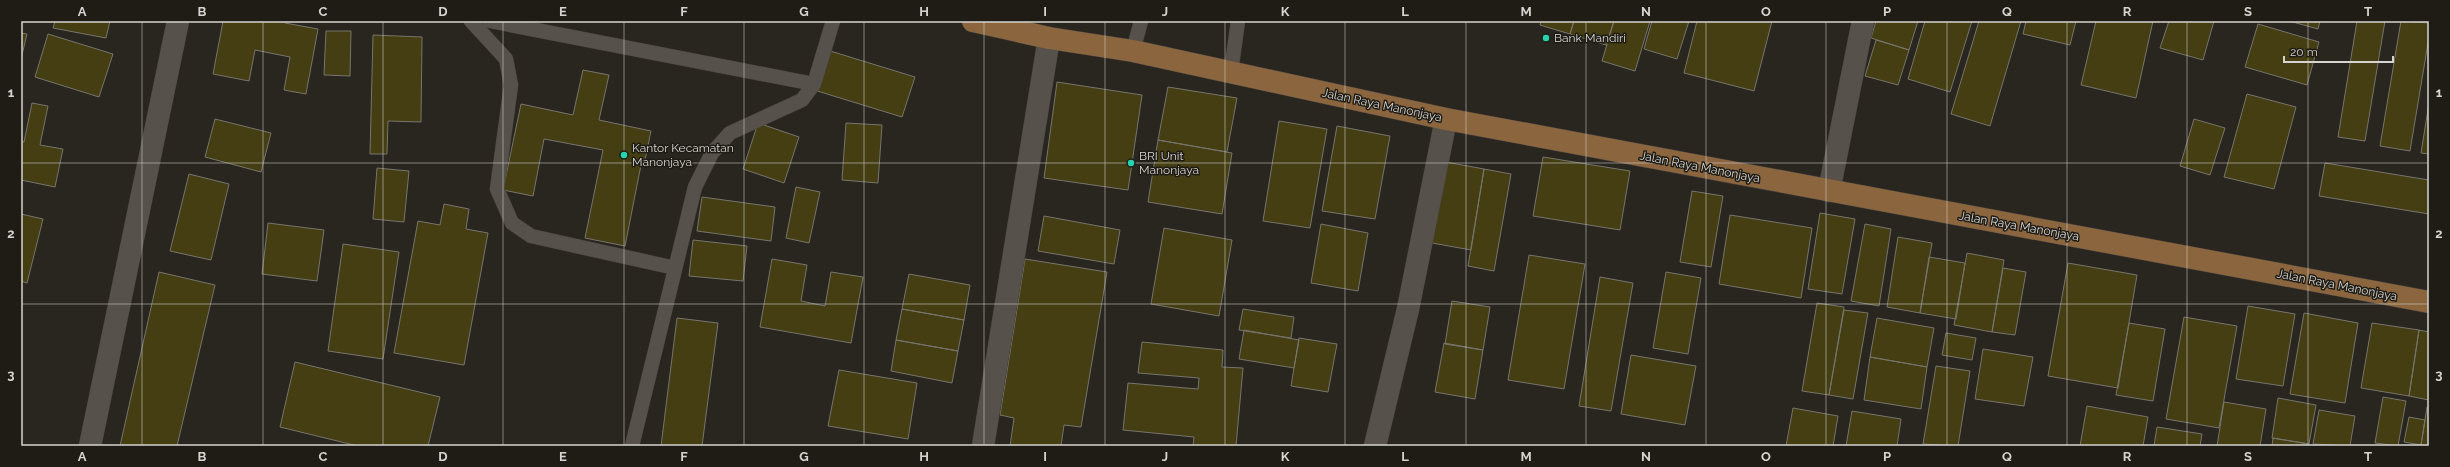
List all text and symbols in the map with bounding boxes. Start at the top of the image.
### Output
text: A [78,4,87,19]
text: B [198,4,207,19]
text: C [319,4,328,19]
text: D [438,4,448,19]
text: E [559,4,567,19]
text: F [680,4,688,19]
text: G [799,4,809,19]
text: H [919,4,929,19]
text: I [1043,4,1047,19]
text: J [1162,4,1168,19]
text: K [1281,4,1290,19]
text: L [1401,4,1409,19]
text: M [1520,4,1532,19]
text: N [1641,4,1651,19]
text: O [1761,4,1771,19]
text: P [1883,4,1891,19]
text: Q [2002,4,2012,19]
text: R [2123,4,2132,19]
text: S [2244,4,2252,19]
text: T [2364,4,2372,19]
place label: Bank Mandiri [1554,31,1626,45]
marker: Bank Mandiri [1541,33,1551,43]
scale bar [2284,38,2393,64]
text: 20 m [2290,45,2318,59]
text: 1 [8,85,15,100]
street label: Jalan Raya Manonjaya [1321,85,1443,125]
text: 1 [2436,85,2443,100]
place label: Kantor Kecamatan Manonjaya [632,141,734,169]
street label: Jalan Raya Manonjaya [1639,148,1761,186]
place label: BRI Unit Manonjaya [1139,149,1199,177]
marker: Kantor Kecamatan Manonjaya [619,150,629,160]
marker: BRI Unit Manonjaya [1126,158,1136,168]
street label: Jalan Raya Manonjaya [1958,208,2080,244]
text: 2 [7,226,15,241]
text: 2 [2435,226,2443,241]
street label: Jalan Raya Manonjaya [2276,266,2398,304]
text: 3 [7,367,15,382]
text: 3 [2435,367,2443,382]
text: A [78,449,87,464]
text: B [198,449,207,464]
text: C [319,449,328,464]
text: D [438,449,448,464]
text: E [559,449,567,464]
text: F [680,449,688,464]
text: G [799,449,809,464]
text: H [919,449,929,464]
text: I [1043,449,1047,464]
text: J [1162,449,1168,464]
text: K [1281,449,1290,464]
text: L [1401,449,1409,464]
text: M [1520,449,1532,464]
text: N [1641,449,1651,464]
text: O [1761,449,1771,464]
text: P [1883,449,1891,464]
text: Q [2002,449,2012,464]
text: R [2123,449,2132,464]
text: S [2244,449,2252,464]
text: T [2364,449,2372,464]

